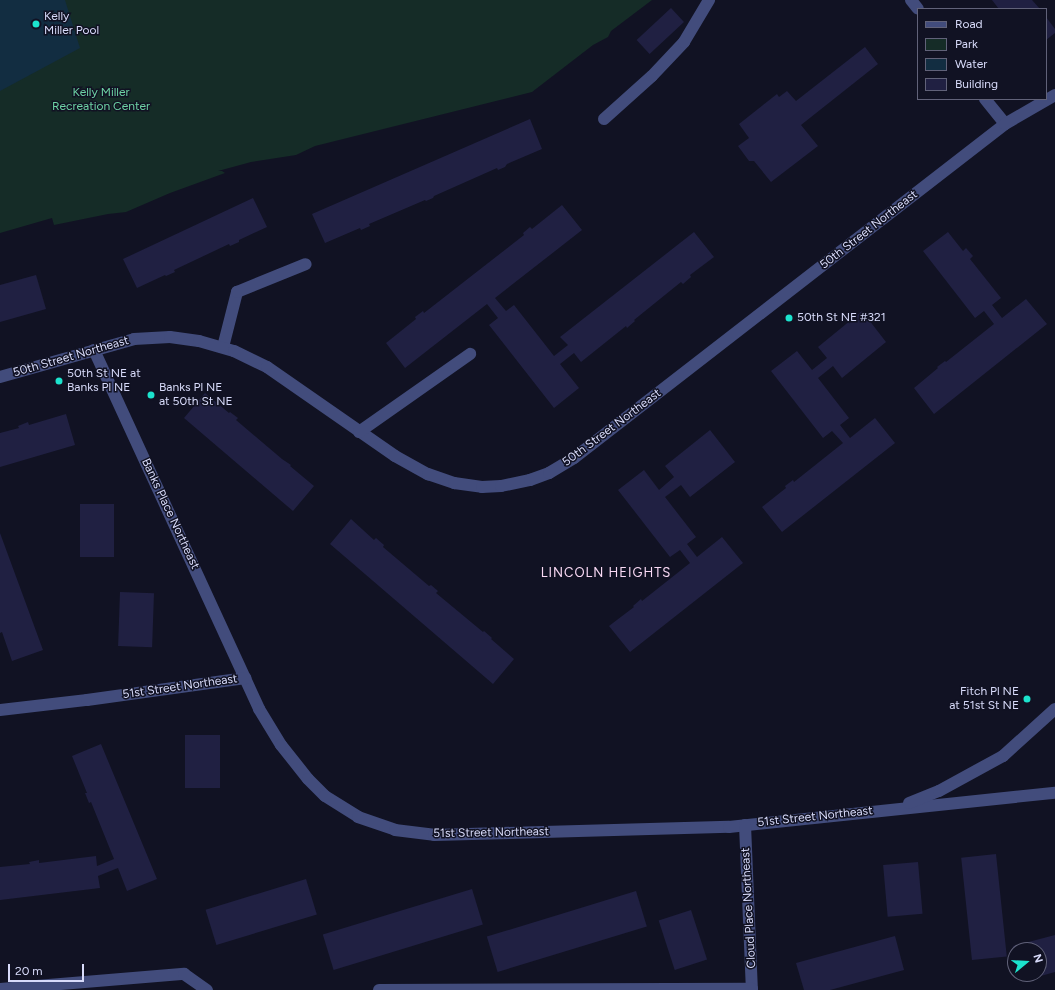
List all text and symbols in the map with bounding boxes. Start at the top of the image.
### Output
legend [917,8,1047,100]
place label: Kelly Miller Pool [44,10,99,38]
text: Road [955,17,983,31]
marker: Kelly Miller Pool [31,19,41,29]
text: Park [955,37,978,51]
text: Water [955,57,987,71]
text: Building [955,77,998,91]
park label: Kelly Miller Recreation Center [52,86,150,114]
street label: 50th Street Northeast [817,187,921,273]
place label: 50th St NE #321 [797,311,886,325]
marker: 50th St NE #321 [784,313,794,323]
street label: 50th Street Northeast [11,334,131,380]
place label: 50th St NE at Banks Pl NE [67,367,141,395]
marker: 50th St NE at Banks Pl NE [54,376,64,386]
place label: Banks Pl NE at 50th St NE [159,381,233,409]
street label: 50th Street Northeast [560,386,664,470]
marker: Banks Pl NE at 50th St NE [146,390,156,400]
street label: Banks Place Northeast [138,456,202,572]
district label: LINCOLN HEIGHTS [541,565,671,581]
street label: 51st Street Northeast [122,672,238,702]
place label: Fitch Pl NE at 51st St NE [949,685,1019,713]
marker: Fitch Pl NE at 51st St NE [1022,694,1032,704]
street label: 51st Street Northeast [757,804,873,830]
street label: 51st Street Northeast [433,825,549,841]
street label: Cloud Place Northeast [739,847,759,969]
north arrow [1007,942,1047,982]
text: N [1030,952,1045,964]
scale bar [10,956,86,982]
text: 20 m [15,964,43,978]

